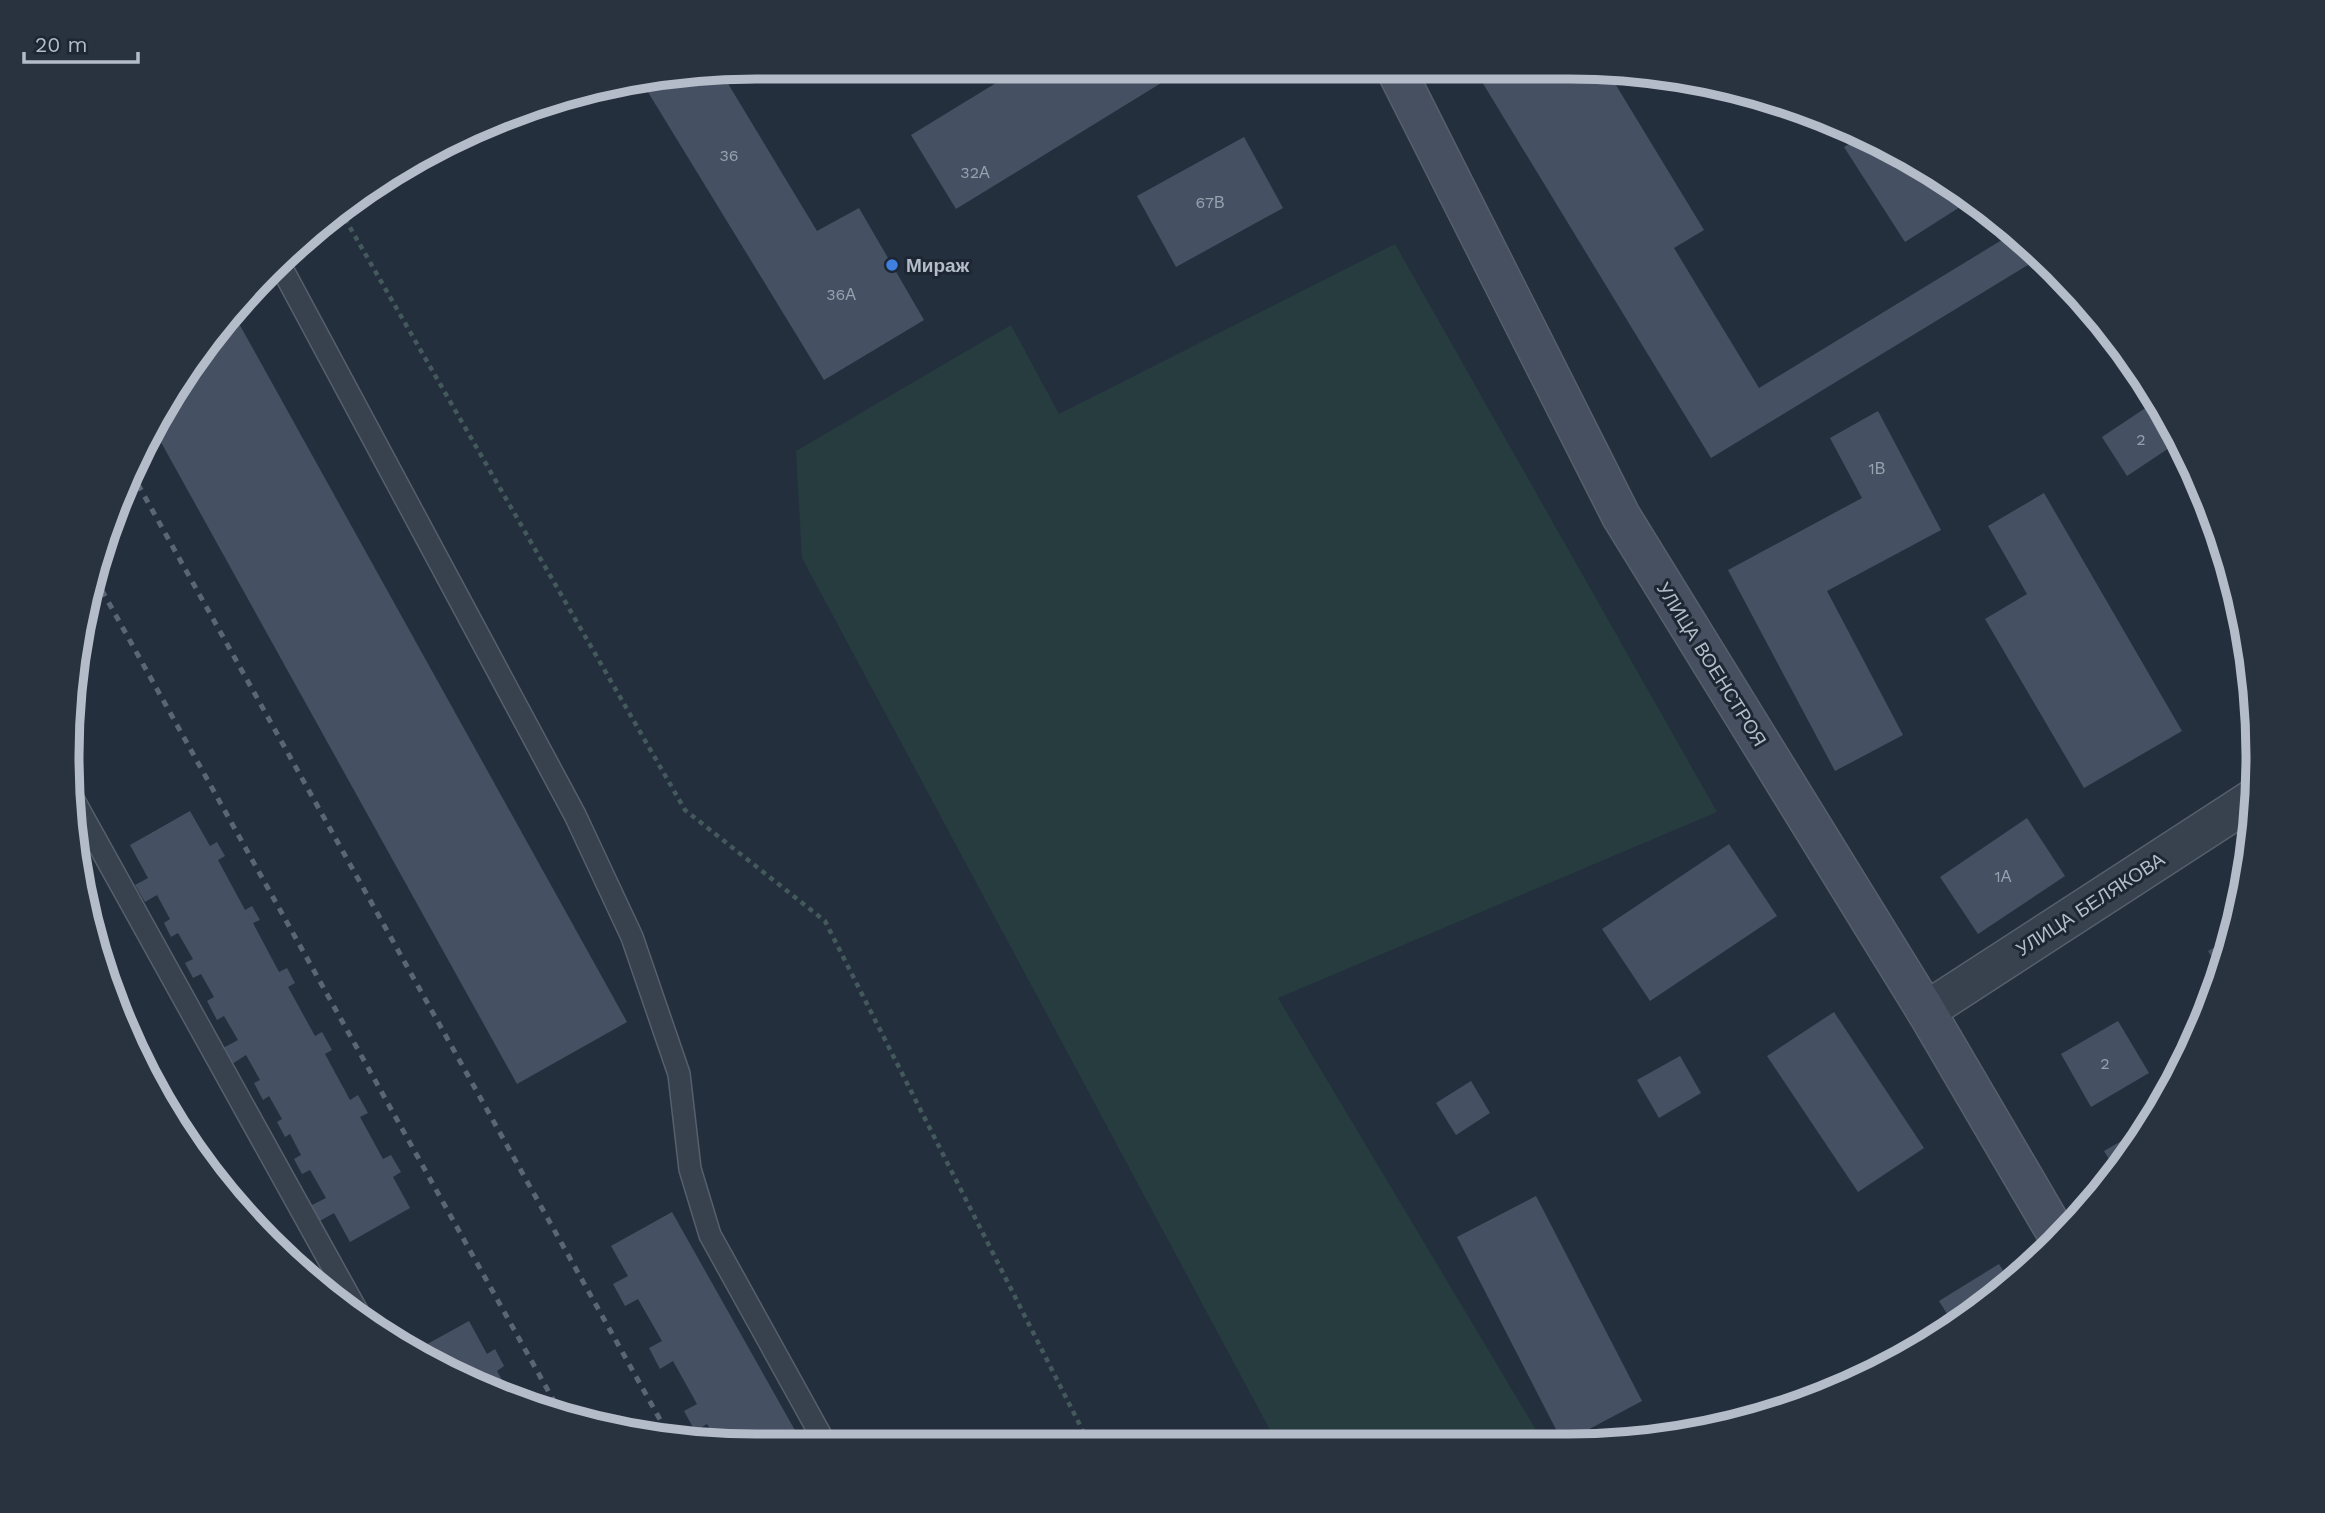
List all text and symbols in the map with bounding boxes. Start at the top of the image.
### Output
scale bar [24,21,138,65]
text: 20 m [35,32,87,57]
house number: 36 [719,146,739,165]
house number: 32А [960,163,990,182]
house number: 67В [1195,193,1225,212]
place label: Мираж [906,254,970,277]
marker: Мираж [884,257,900,273]
house number: 36А [826,285,856,304]
house number: 2 [2136,430,2146,449]
house number: 1В [1869,459,1885,478]
street label: УЛИЦА ВОЕНСТРОЯ [1652,578,1771,751]
street label: УЛИЦА БЕЛЯКОВА [2012,848,2169,961]
house number: 1А [1995,867,2012,886]
house number: 2 [2100,1054,2110,1073]

